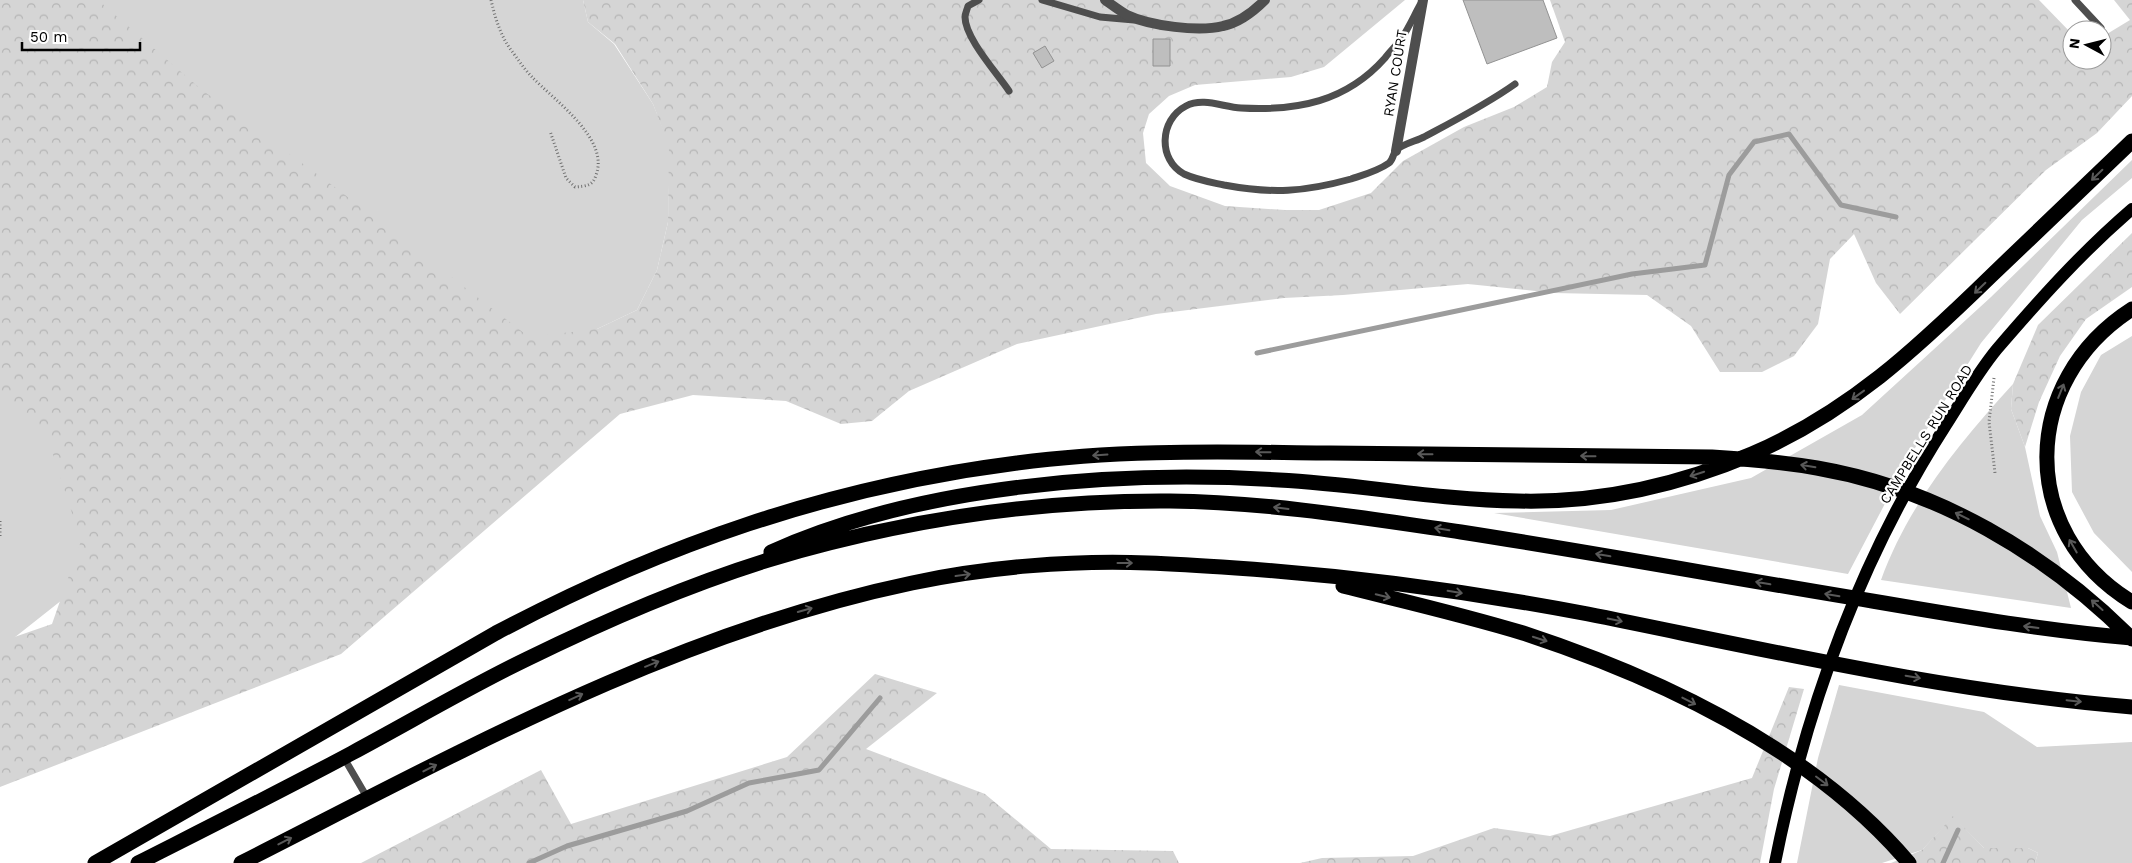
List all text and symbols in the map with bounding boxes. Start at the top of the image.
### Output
scale bar [22,20,140,52]
north arrow [2062,20,2112,70]
text: 50 m [30,28,67,46]
street label: RYAN COURT [1380,28,1410,118]
text: N [2066,37,2083,50]
one-way arrow [2091,169,2103,181]
one-way arrow [1973,282,1986,294]
street label: CAMPBELLS RUN ROAD [1877,362,1975,506]
one-way arrow [2056,384,2066,399]
one-way arrow [1851,390,1865,400]
one-way arrow [1255,447,1271,457]
one-way arrow [1417,449,1434,459]
one-way arrow [1092,450,1108,459]
one-way arrow [1580,451,1596,461]
one-way arrow [1800,461,1816,471]
one-way arrow [1690,470,1705,479]
one-way arrow [1273,503,1289,513]
one-way arrow [1955,510,1970,520]
one-way arrow [1435,524,1451,534]
one-way arrow [2068,540,2078,554]
one-way arrow [1595,550,1611,560]
one-way arrow [1117,558,1133,567]
one-way arrow [955,570,971,580]
one-way arrow [1755,577,1771,587]
one-way arrow [1446,588,1462,598]
one-way arrow [1824,589,1840,599]
one-way arrow [1374,592,1390,601]
one-way arrow [2090,599,2103,611]
one-way arrow [796,605,812,614]
one-way arrow [1606,616,1622,625]
one-way arrow [2024,622,2040,632]
one-way arrow [1531,635,1547,644]
one-way arrow [643,659,659,668]
one-way arrow [1905,673,1921,682]
one-way arrow [568,692,583,701]
one-way arrow [2065,696,2081,706]
one-way arrow [1682,697,1697,707]
one-way arrow [422,763,437,772]
one-way arrow [1815,776,1829,786]
one-way arrow [277,836,292,845]

